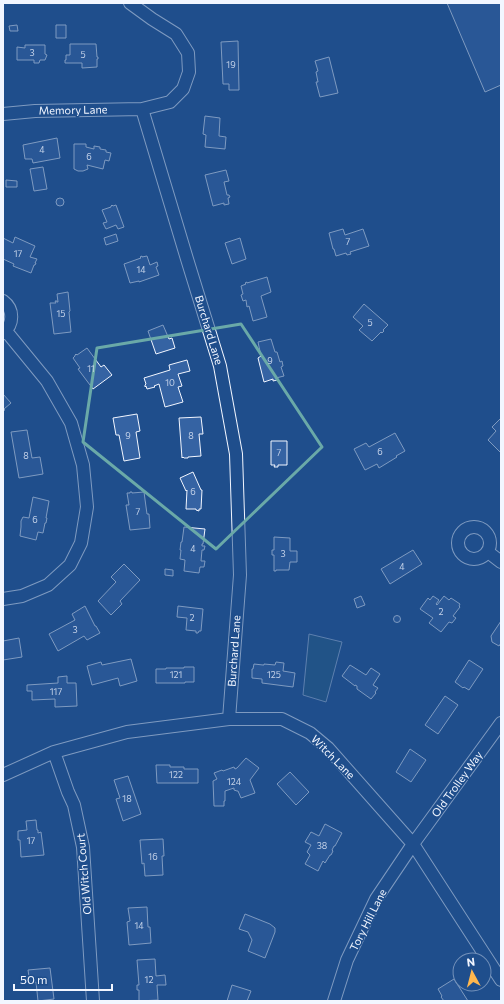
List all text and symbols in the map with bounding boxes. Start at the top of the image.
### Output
house number: 3 [29,47,35,58]
house number: 5 [80,49,86,60]
house number: 19 [226,59,236,70]
street label: Memory Lane [38,102,108,117]
house number: 4 [39,144,45,155]
house number: 6 [86,151,92,162]
house number: 7 [346,236,351,247]
house number: 17 [14,248,23,259]
house number: 14 [136,264,146,275]
street label: Burchard Lane [193,294,226,366]
house number: 15 [56,308,66,319]
house number: 5 [367,317,373,328]
house number: 9 [267,355,273,366]
house number: 11 [87,363,95,374]
house number: 10 [165,377,175,388]
house number: 9 [125,430,131,441]
house number: 8 [188,430,194,441]
house number: 6 [377,446,383,457]
house number: 7 [277,447,282,458]
house number: 8 [23,450,29,461]
house number: 6 [190,486,196,497]
house number: 7 [136,506,141,517]
house number: 6 [32,514,38,525]
house number: 4 [190,543,196,554]
house number: 3 [280,548,286,559]
house number: 4 [399,561,405,572]
house number: 2 [439,606,444,617]
house number: 2 [190,612,195,623]
street label: Burchard Lane [225,615,243,687]
house number: 3 [72,624,78,635]
house number: 121 [170,669,182,680]
house number: 125 [267,669,281,680]
house number: 117 [50,686,62,697]
street label: Witch Lane [309,732,358,781]
street label: Old Trolley Way [428,748,485,819]
house number: 122 [169,769,183,780]
house number: 124 [227,776,242,787]
house number: 18 [122,793,132,804]
street label: Old Witch Court [73,832,94,915]
house number: 17 [27,835,36,846]
house number: 38 [317,840,327,851]
house number: 16 [148,851,158,862]
street label: Tory Hill Lane [346,886,389,953]
house number: 14 [134,920,144,931]
north arrow [452,952,492,992]
text: N [466,955,476,969]
scale bar [14,966,112,992]
text: 50 m [20,972,48,986]
house number: 12 [145,974,153,985]

